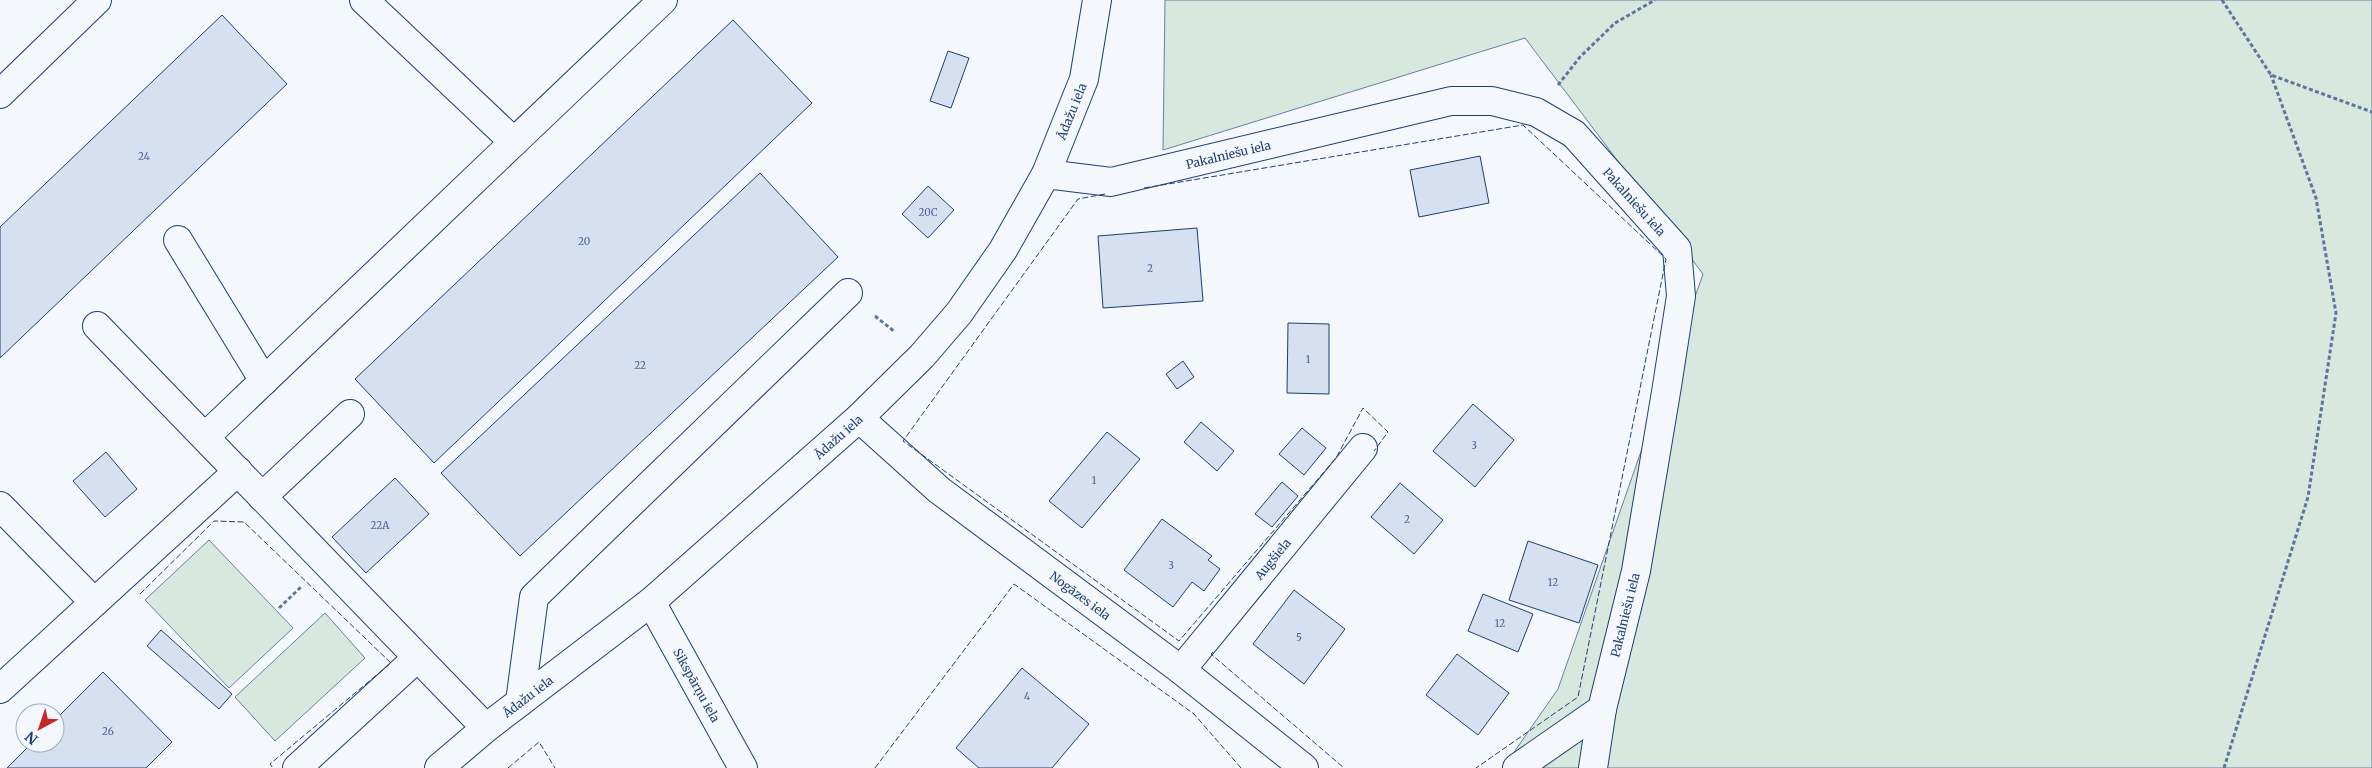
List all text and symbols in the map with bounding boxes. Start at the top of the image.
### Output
street label: Ādažu iela [1053,80,1089,143]
street label: Pakalniešu iela [1184,137,1273,171]
house number: 24 [138,150,150,163]
street label: Pakalniešu iela [1600,164,1669,239]
house number: 20C [919,206,938,219]
house number: 20 [578,235,590,248]
house number: 2 [1147,262,1153,275]
house number: 1 [1306,353,1311,366]
house number: 22 [634,359,646,372]
street label: Ādažu iela [810,411,866,463]
house number: 3 [1471,439,1477,452]
house number: 1 [1092,474,1097,487]
house number: 2 [1404,513,1410,526]
house number: 22A [371,519,390,532]
street label: Augšiela [1250,535,1294,583]
house number: 3 [1168,559,1174,572]
street label: Nogāzes iela [1047,568,1114,623]
street label: Pakalniešu iela [1607,571,1643,659]
house number: 12 [1548,576,1558,589]
house number: 12 [1495,617,1505,630]
house number: 5 [1296,631,1302,644]
street label: Sikspārņu iela [671,646,724,725]
street label: Ādažu iela [499,672,556,721]
house number: 4 [1024,690,1030,703]
north arrow [15,703,65,753]
house number: 26 [102,725,114,738]
text: N [22,728,42,748]

